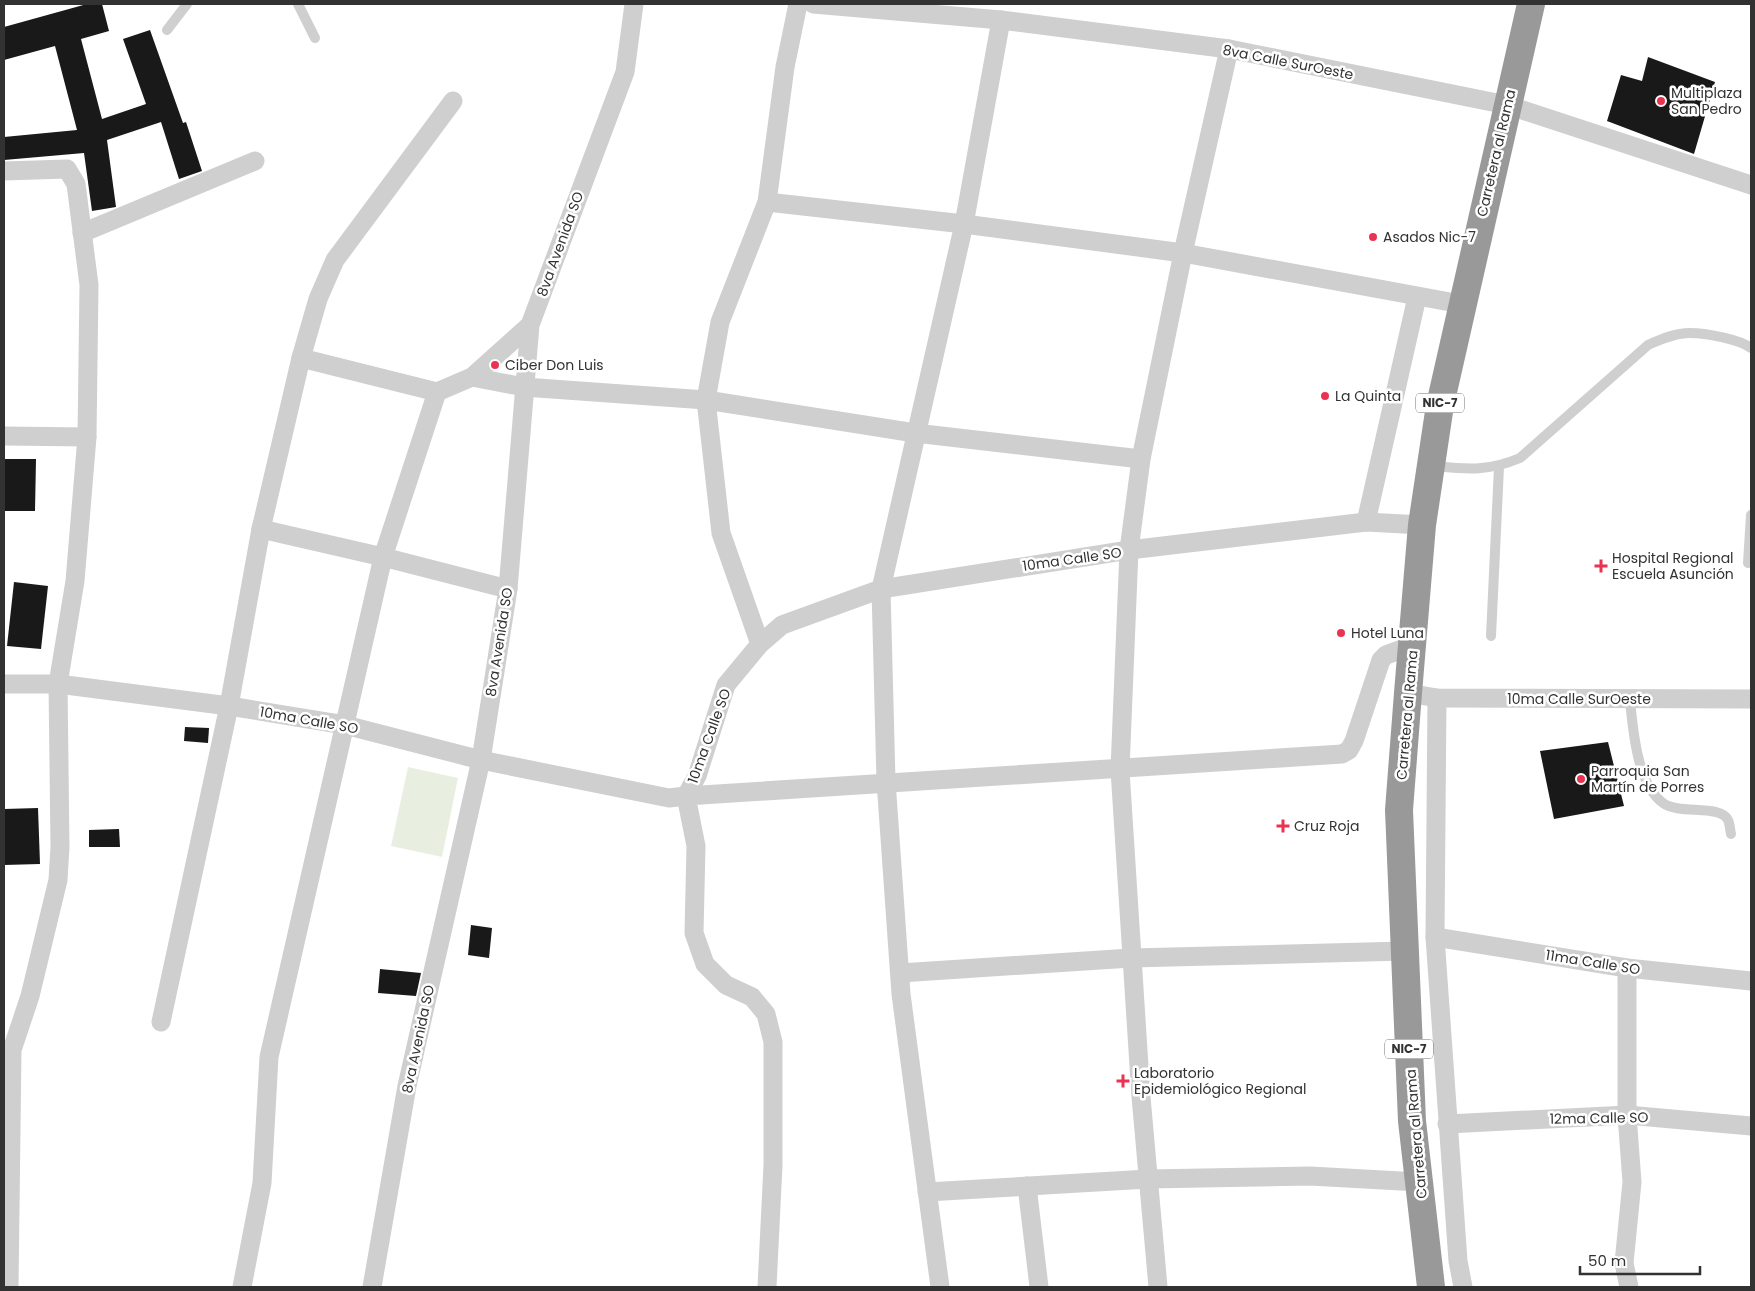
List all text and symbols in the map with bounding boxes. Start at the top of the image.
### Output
street label: 8va Calle SurOeste [1221,40,1355,85]
place label: Multiplaza San Pedro [1671,83,1742,119]
street label: Carretera al Rama [1472,87,1520,219]
marker: Multiplaza San Pedro [1655,95,1667,107]
street label: 8va Avenida SO [532,189,588,299]
place label: Asados Nic-7 [1383,227,1476,247]
marker: Asados Nic-7 [1367,231,1379,243]
place label: Ciber Don Luis [505,355,604,375]
marker: Ciber Don Luis [489,359,501,371]
place label: La Quinta [1335,386,1401,406]
marker: La Quinta [1319,390,1331,402]
road number: NIC-7 [1416,393,1464,412]
street label: 10ma Calle SO [1021,542,1123,576]
place label: Hospital Regional Escuela Asunción [1612,548,1734,584]
marker: Hospital Regional Escuela Asunción [1594,559,1608,573]
street label: 8va Avenida SO [481,586,517,698]
place label: Hotel Luna [1351,623,1424,643]
marker: Hotel Luna [1335,627,1347,639]
street label: Carretera al Rama [1391,649,1423,781]
street label: 10ma Calle SO [683,686,735,786]
street label: 10ma Calle SurOeste [1507,689,1651,709]
street label: 10ma Calle SO [258,701,360,739]
place label: Parroquia San Martín de Porres [1591,761,1704,797]
marker: Parroquia San Martín de Porres [1575,773,1587,785]
place label: Cruz Roja [1294,816,1360,836]
marker: Cruz Roja [1276,819,1290,833]
street label: 11ma Calle SO [1544,945,1642,979]
street label: 8va Avenida SO [397,983,439,1095]
road number: NIC-7 [1385,1040,1433,1058]
place label: Laboratorio Epidemiológico Regional [1134,1063,1307,1099]
street label: Carretera al Rama [1400,1068,1432,1200]
marker: Laboratorio Epidemiológico Regional [1116,1074,1130,1088]
street label: 12ma Calle SO [1549,1107,1649,1129]
scale bar [1580,1244,1700,1276]
text: 50 m [1588,1250,1626,1271]

